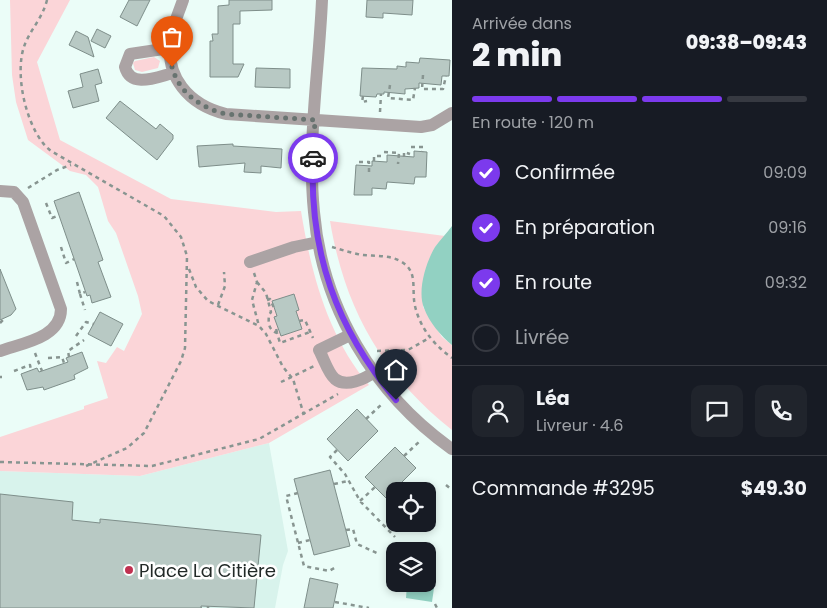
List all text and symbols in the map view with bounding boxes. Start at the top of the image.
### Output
text: Arrivée dans [472,12,572,35]
pin [151,16,193,67]
icon: bag [158,23,186,51]
text: 09:38–09:43 [686,29,807,56]
text: 2 min [472,32,562,77]
text: En route · 120 m [472,111,594,134]
courier [288,133,338,183]
icon: car [299,144,327,172]
icon: check [472,159,500,187]
text: Confirmée [515,159,615,186]
text: 09:09 [763,161,807,184]
icon: check [472,214,500,242]
text: En préparation [515,214,655,241]
text: 09:16 [768,216,807,239]
icon: check [472,269,500,297]
text: En route [515,269,592,296]
text: 09:32 [765,271,807,294]
text: Livrée [515,324,569,351]
pin [375,349,417,400]
icon: home [382,356,410,384]
button: person [472,385,524,437]
text: Léa [536,385,570,412]
button: chat [691,385,743,437]
button: phone [755,385,807,437]
text: Livreur · 4.6 [536,414,623,437]
text: Commande #3295 [472,475,655,502]
text: $49.30 [741,475,807,502]
map controls [386,482,436,592]
button: locate [386,482,436,532]
button: layers [386,542,436,592]
place label: Place La Citière [139,558,276,583]
marker: Place La Citière [123,564,135,576]

